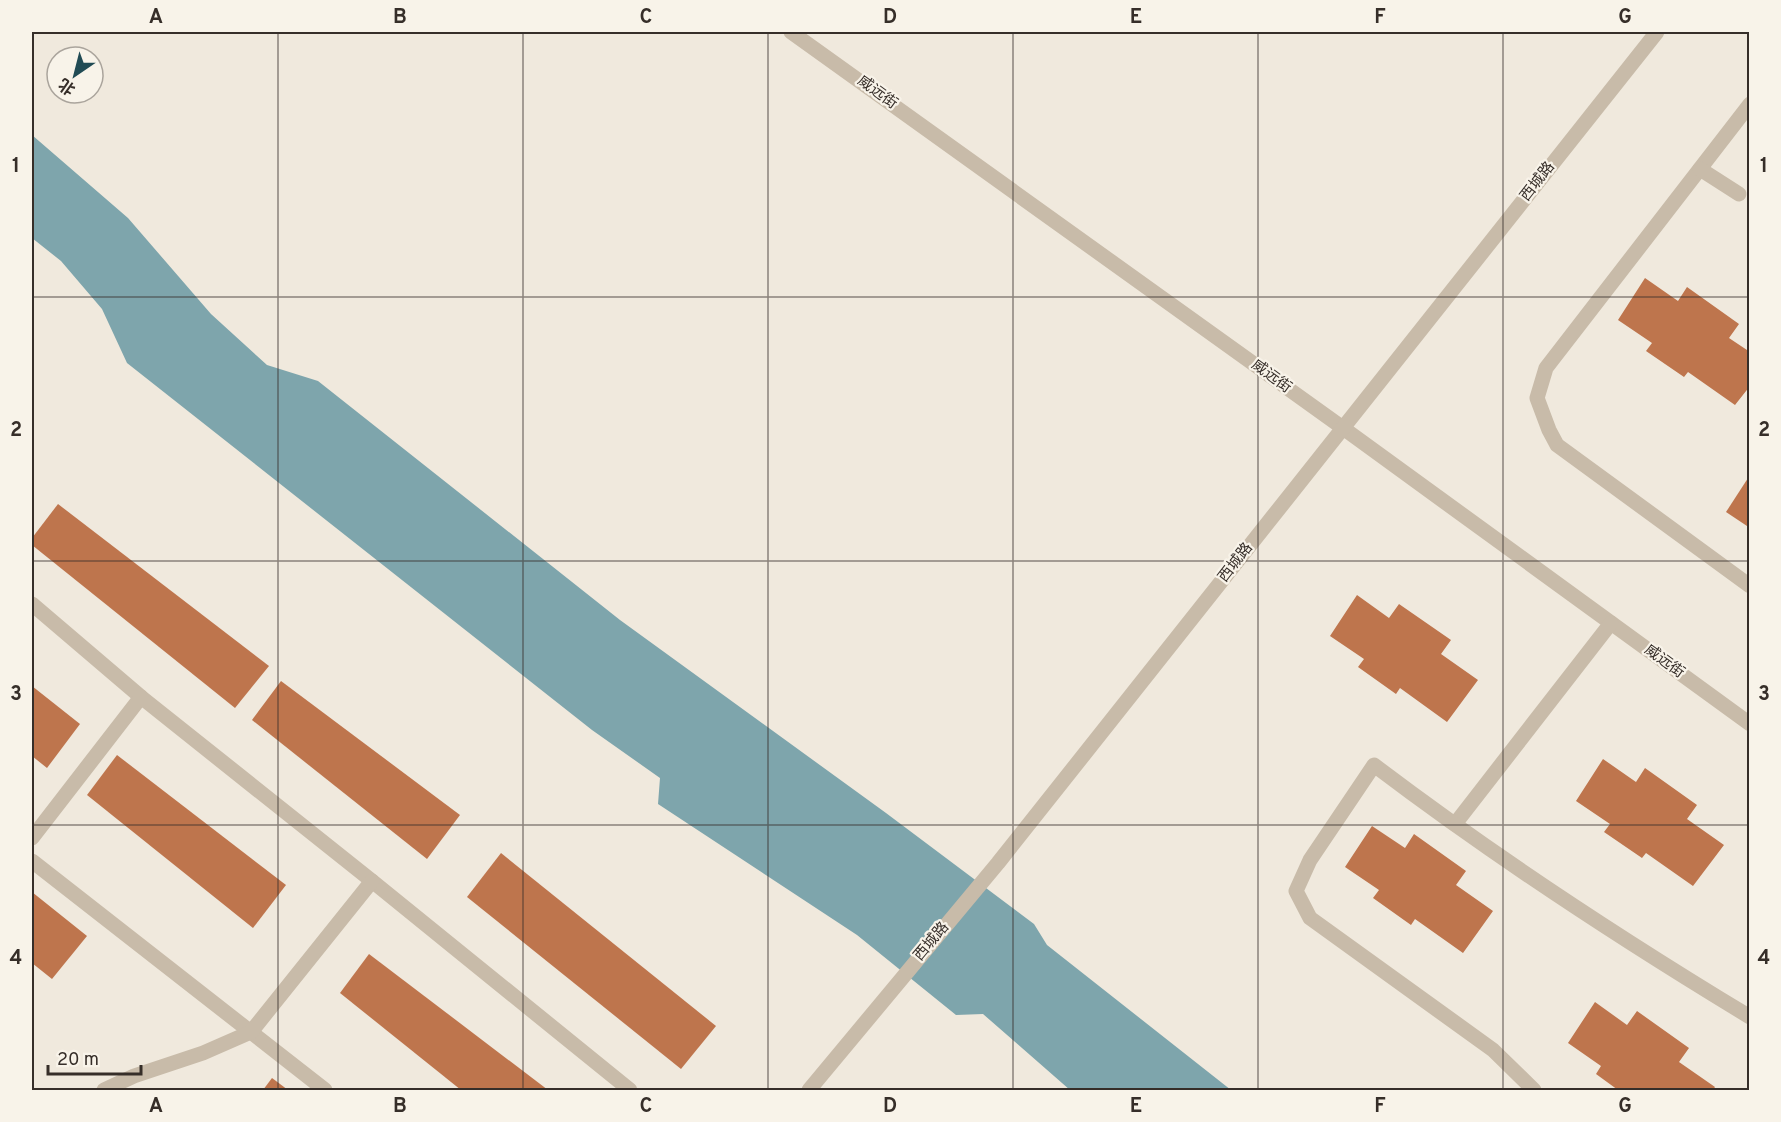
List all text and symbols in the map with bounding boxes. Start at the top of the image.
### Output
text: A [149,5,163,31]
text: B [393,5,407,31]
text: C [640,5,652,31]
text: D [883,5,897,31]
text: E [1130,5,1142,31]
text: F [1374,5,1386,31]
text: G [1618,5,1632,31]
north arrow [45,45,105,105]
street label: 威远街 [853,71,901,114]
text: 北 [55,73,80,98]
text: 1 [12,154,20,180]
text: 1 [1760,154,1768,180]
street label: 西城路 [1517,158,1559,206]
street label: 威远街 [1247,355,1295,398]
text: 2 [10,418,22,444]
text: 2 [1758,418,1770,444]
street label: 西城路 [1215,539,1257,587]
street label: 威远街 [1640,640,1688,683]
text: 3 [10,682,22,708]
text: 3 [1758,682,1770,708]
street label: 西城路 [910,919,954,965]
text: 4 [10,946,22,972]
text: 4 [1758,946,1770,972]
scale bar [48,1038,141,1076]
text: 20 m [57,1049,99,1072]
text: A [149,1094,163,1120]
text: B [393,1094,407,1120]
text: C [640,1094,652,1120]
text: D [883,1094,897,1120]
text: E [1130,1094,1142,1120]
text: F [1374,1094,1386,1120]
text: G [1618,1094,1632,1120]

